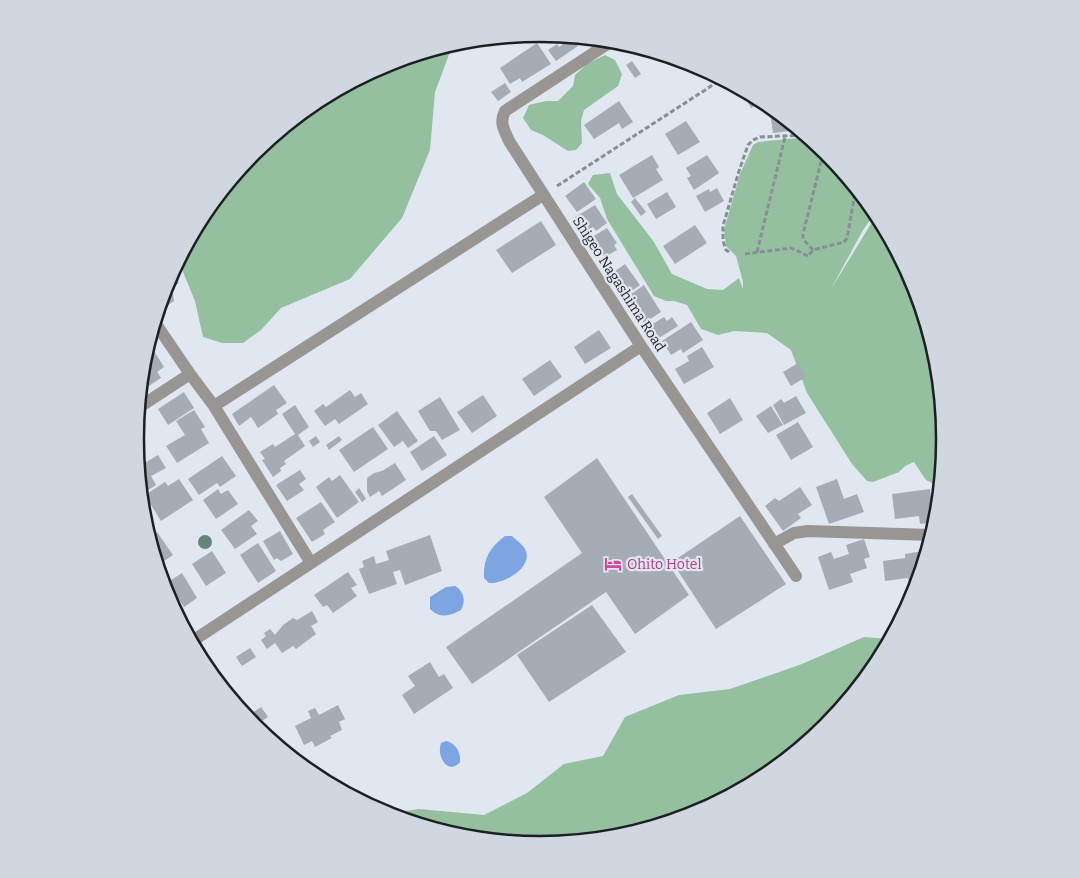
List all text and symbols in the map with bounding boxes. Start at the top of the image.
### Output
street label: Shigeo Nagashima Road [569,213,669,355]
hotel icon: Ohito Hotel [603,554,623,574]
place label: Ohito Hotel [627,556,701,573]

